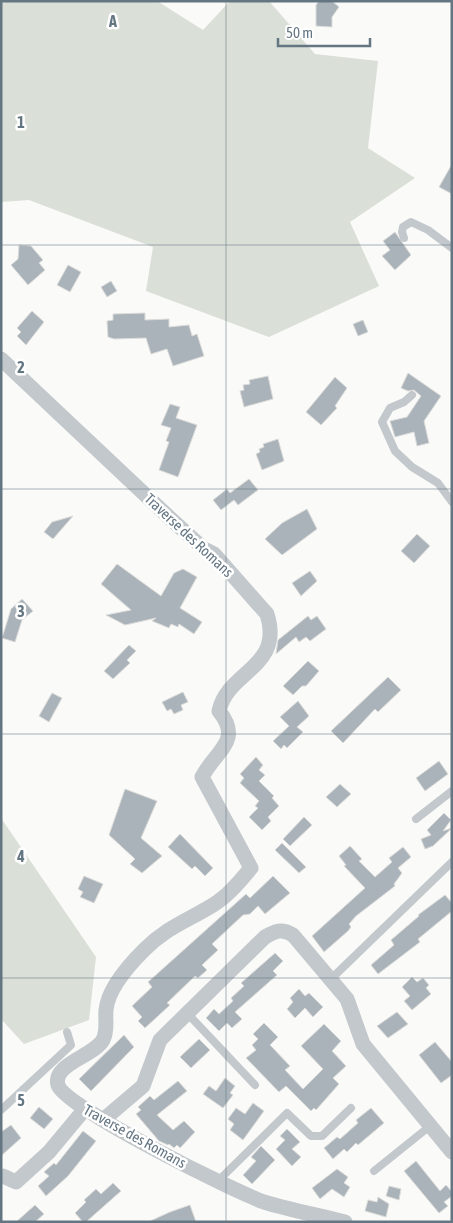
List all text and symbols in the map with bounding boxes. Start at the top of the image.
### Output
text: A [108,12,117,30]
scale bar [278,15,370,47]
text: 50 m [286,24,313,41]
text: 1 [17,113,25,131]
text: 2 [17,358,25,376]
street label: Traverse des Romans [141,490,237,580]
text: 3 [17,602,25,620]
text: 4 [16,847,25,865]
text: 5 [17,1091,25,1109]
street label: Traverse des Romans [81,1101,189,1171]

